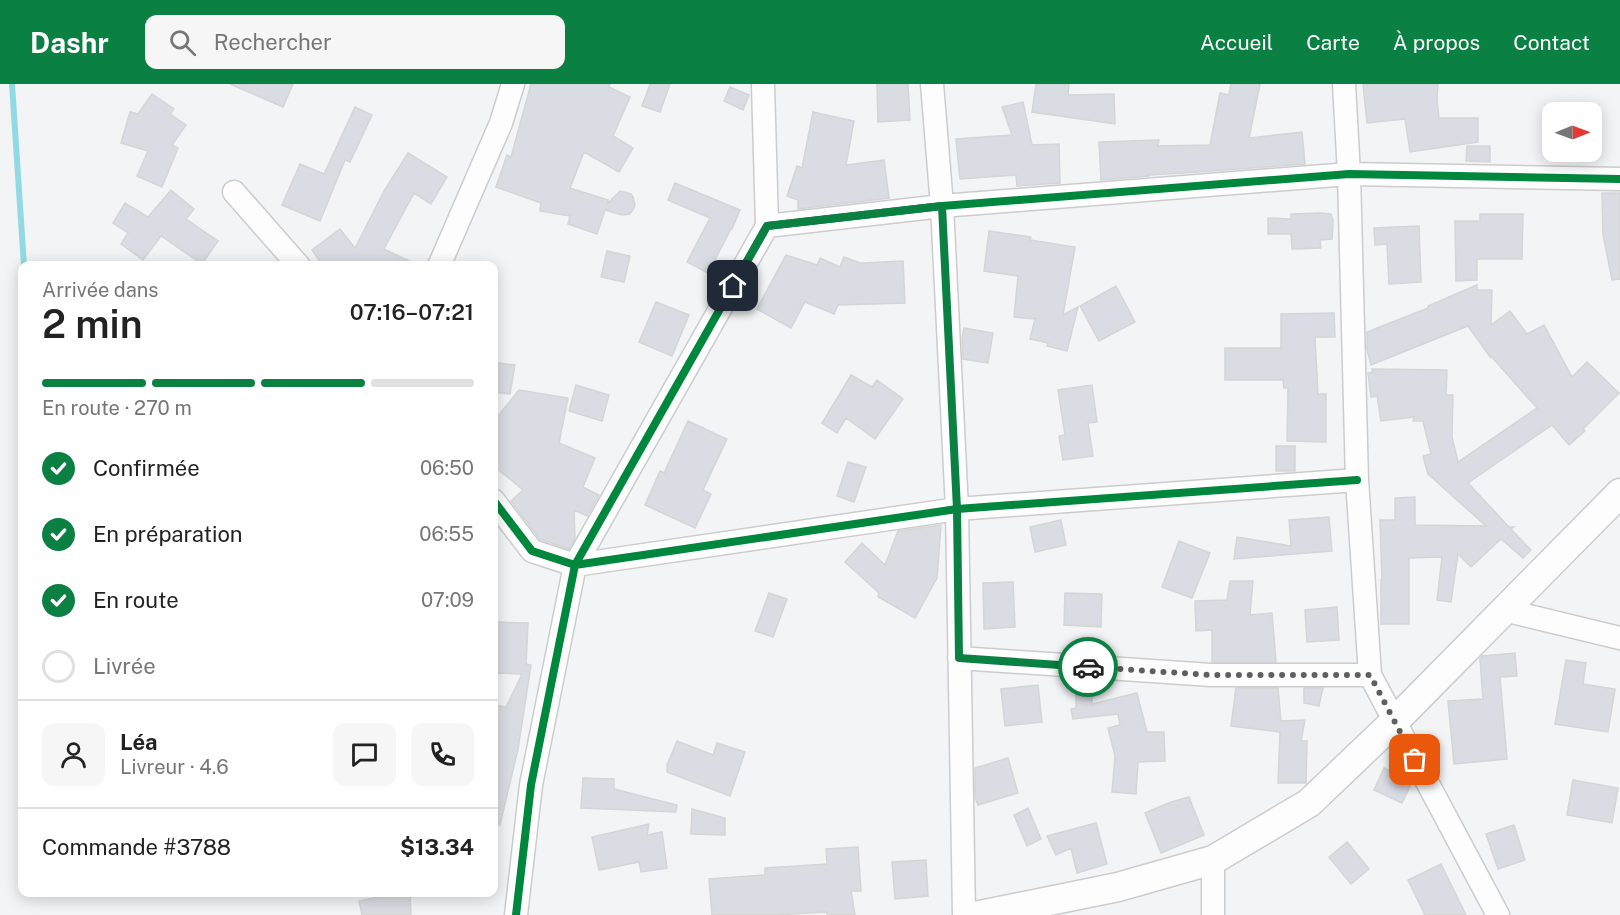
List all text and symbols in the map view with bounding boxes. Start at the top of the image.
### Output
search box [145,15,565,69]
text: Dashr [30,26,109,59]
icon: search [166,26,199,59]
text: Rechercher [214,29,332,55]
text: Accueil [1200,30,1273,55]
text: Carte [1306,30,1360,55]
text: À propos [1393,30,1480,55]
text: Contact [1513,30,1590,55]
north arrow [1542,102,1602,162]
map controls [1542,102,1602,162]
pin [707,260,758,311]
icon: home [716,269,749,302]
text: Arrivée dans [42,278,158,302]
text: 07:16–07:21 [350,299,474,325]
text: 2 min [42,301,143,347]
text: En route · 270 m [42,396,192,420]
icon: check [42,452,75,485]
text: Confirmée [93,455,200,481]
text: 06:50 [420,456,474,480]
icon: check [42,518,75,551]
text: En préparation [93,521,243,547]
text: 06:55 [419,522,474,546]
icon: check [42,584,75,617]
text: En route [93,587,179,613]
text: 07:09 [421,588,474,612]
courier [1058,637,1118,697]
icon: car [1072,651,1105,684]
text: Livrée [93,653,156,679]
button: person [42,723,105,786]
button: chat [333,723,396,786]
button: phone [411,723,474,786]
text: Léa [120,729,158,755]
pin [1389,734,1440,785]
icon: bag [1398,743,1431,776]
text: Livreur · 4.6 [120,755,229,779]
text: Commande #3788 [42,834,231,860]
text: $13.34 [400,834,474,860]

